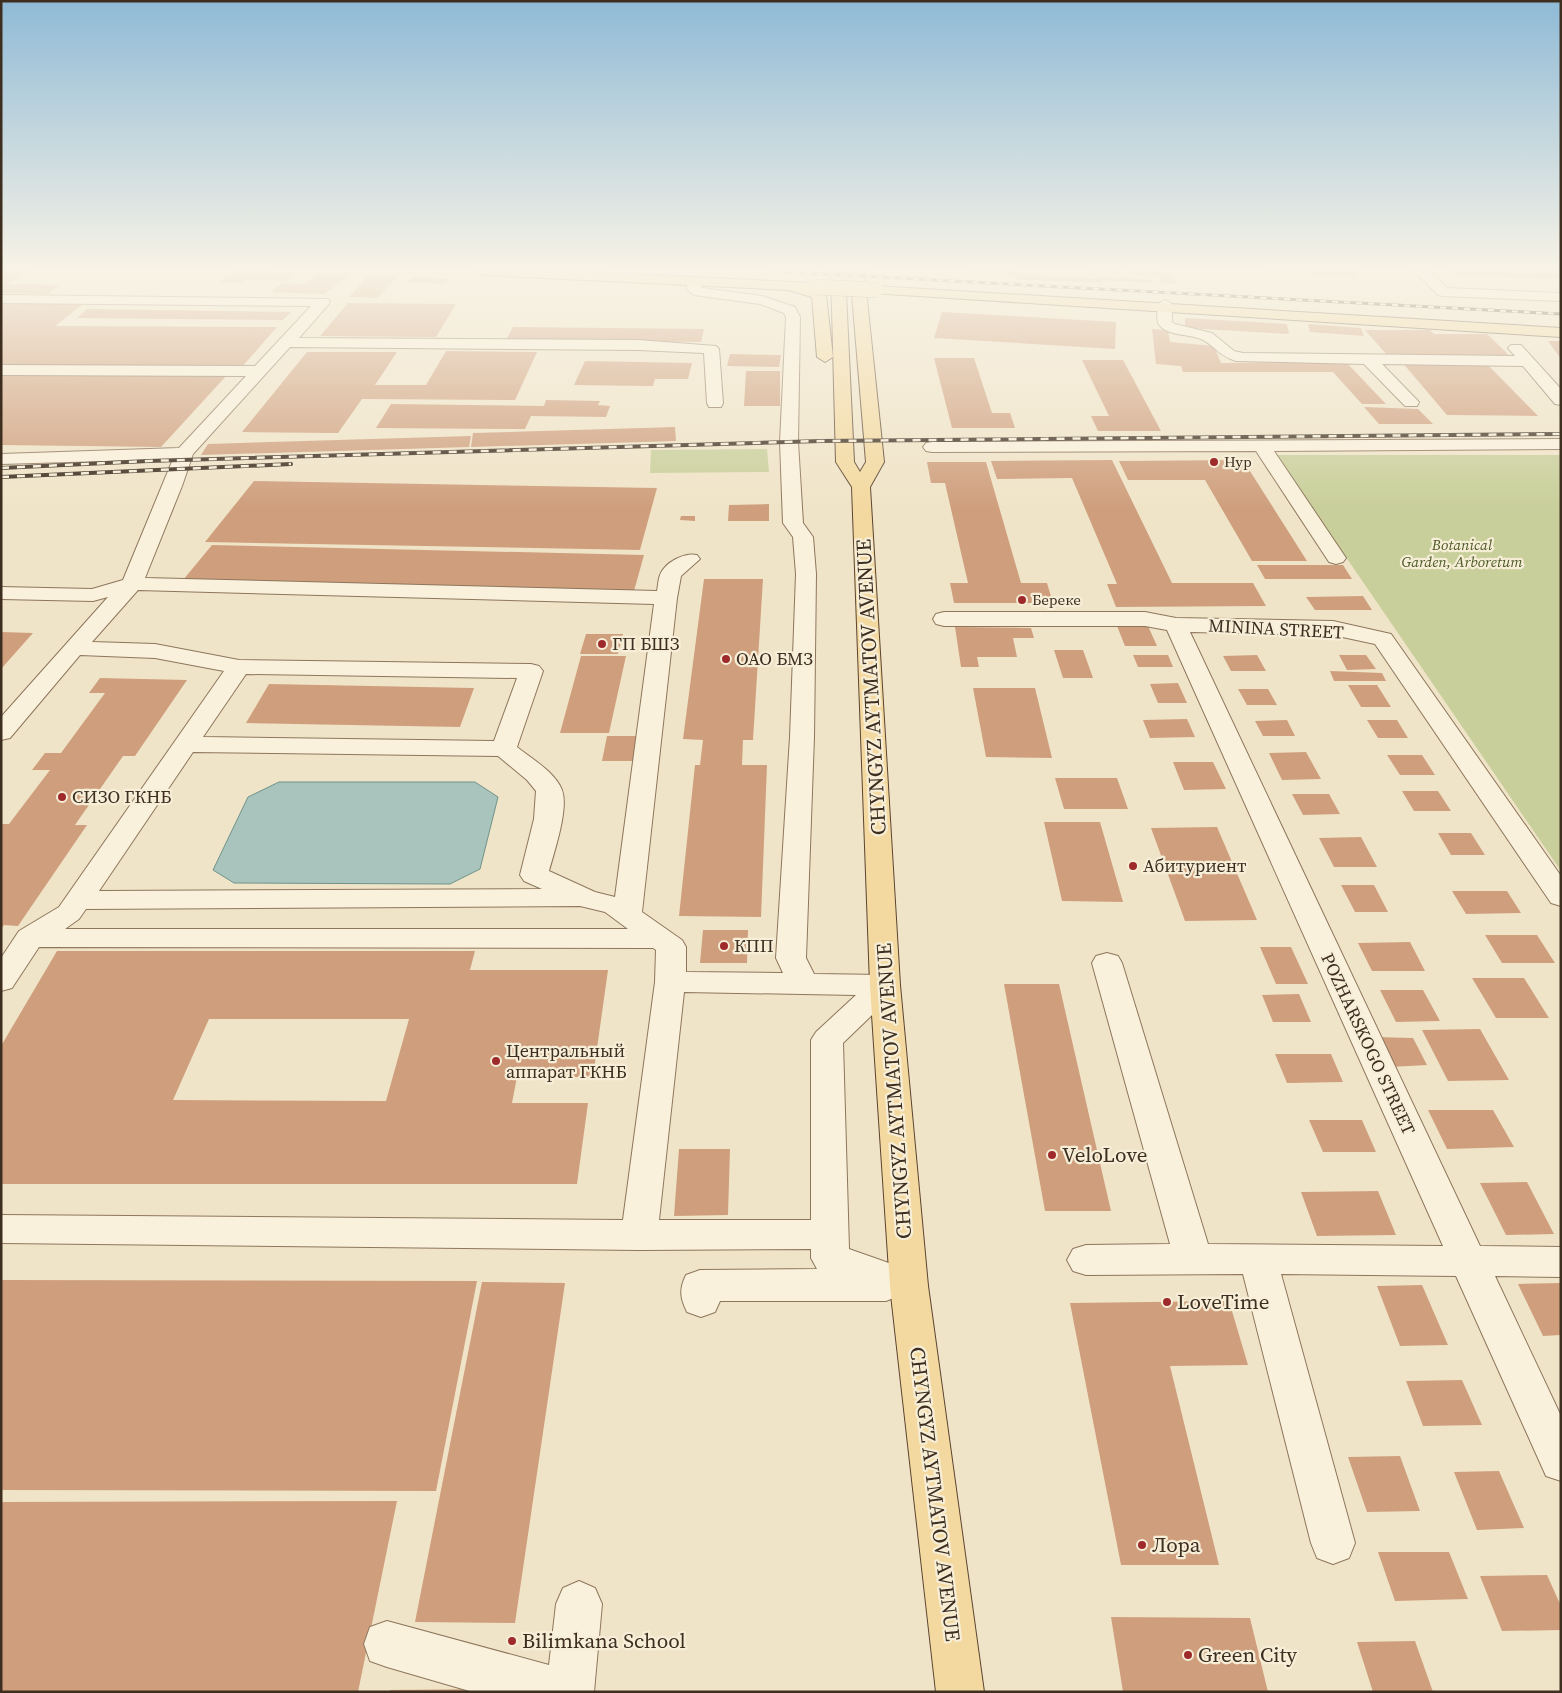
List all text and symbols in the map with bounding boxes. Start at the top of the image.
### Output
place label: Нур [1224,451,1252,472]
marker: Нур [1208,456,1220,468]
park label: Botanical Garden, Arboretum [1401,534,1523,572]
street label: CHYNGYZ AYTMATOV AVENUE [848,538,893,836]
place label: Береке [1032,589,1081,610]
marker: Береке [1016,594,1028,606]
street label: MININA STREET [1208,612,1344,645]
place label: ГП БШЗ [612,631,680,656]
marker: ГП БШЗ [596,638,608,650]
place label: ОАО БМЗ [736,646,813,671]
marker: ОАО БМЗ [720,653,732,665]
place label: СИЗО ГКНБ [72,784,172,809]
marker: СИЗО ГКНБ [56,791,68,803]
place label: Абитуриент [1143,853,1247,878]
marker: Абитуриент [1127,860,1139,872]
place label: КПП [734,933,774,958]
marker: КПП [718,940,730,952]
street label: CHYNGYZ AYTMATOV AVENUE [869,942,918,1240]
street label: POZHARSKOGO STREET [1315,949,1422,1139]
place label: Центральный аппарат ГКНБ [506,1038,627,1084]
marker: Центральный аппарат ГКНБ [490,1055,502,1067]
place label: VeloLove [1062,1140,1147,1169]
marker: VeloLove [1046,1149,1058,1161]
place label: LoveTime [1177,1287,1269,1316]
marker: LoveTime [1161,1296,1173,1308]
street label: CHYNGYZ AYTMATOV AVENUE [903,1345,968,1643]
place label: Лора [1152,1530,1201,1559]
marker: Лора [1136,1539,1148,1551]
place label: Bilimkana School [522,1626,686,1655]
marker: Bilimkana School [506,1635,518,1647]
place label: Green City [1198,1640,1297,1669]
marker: Green City [1182,1649,1194,1661]

